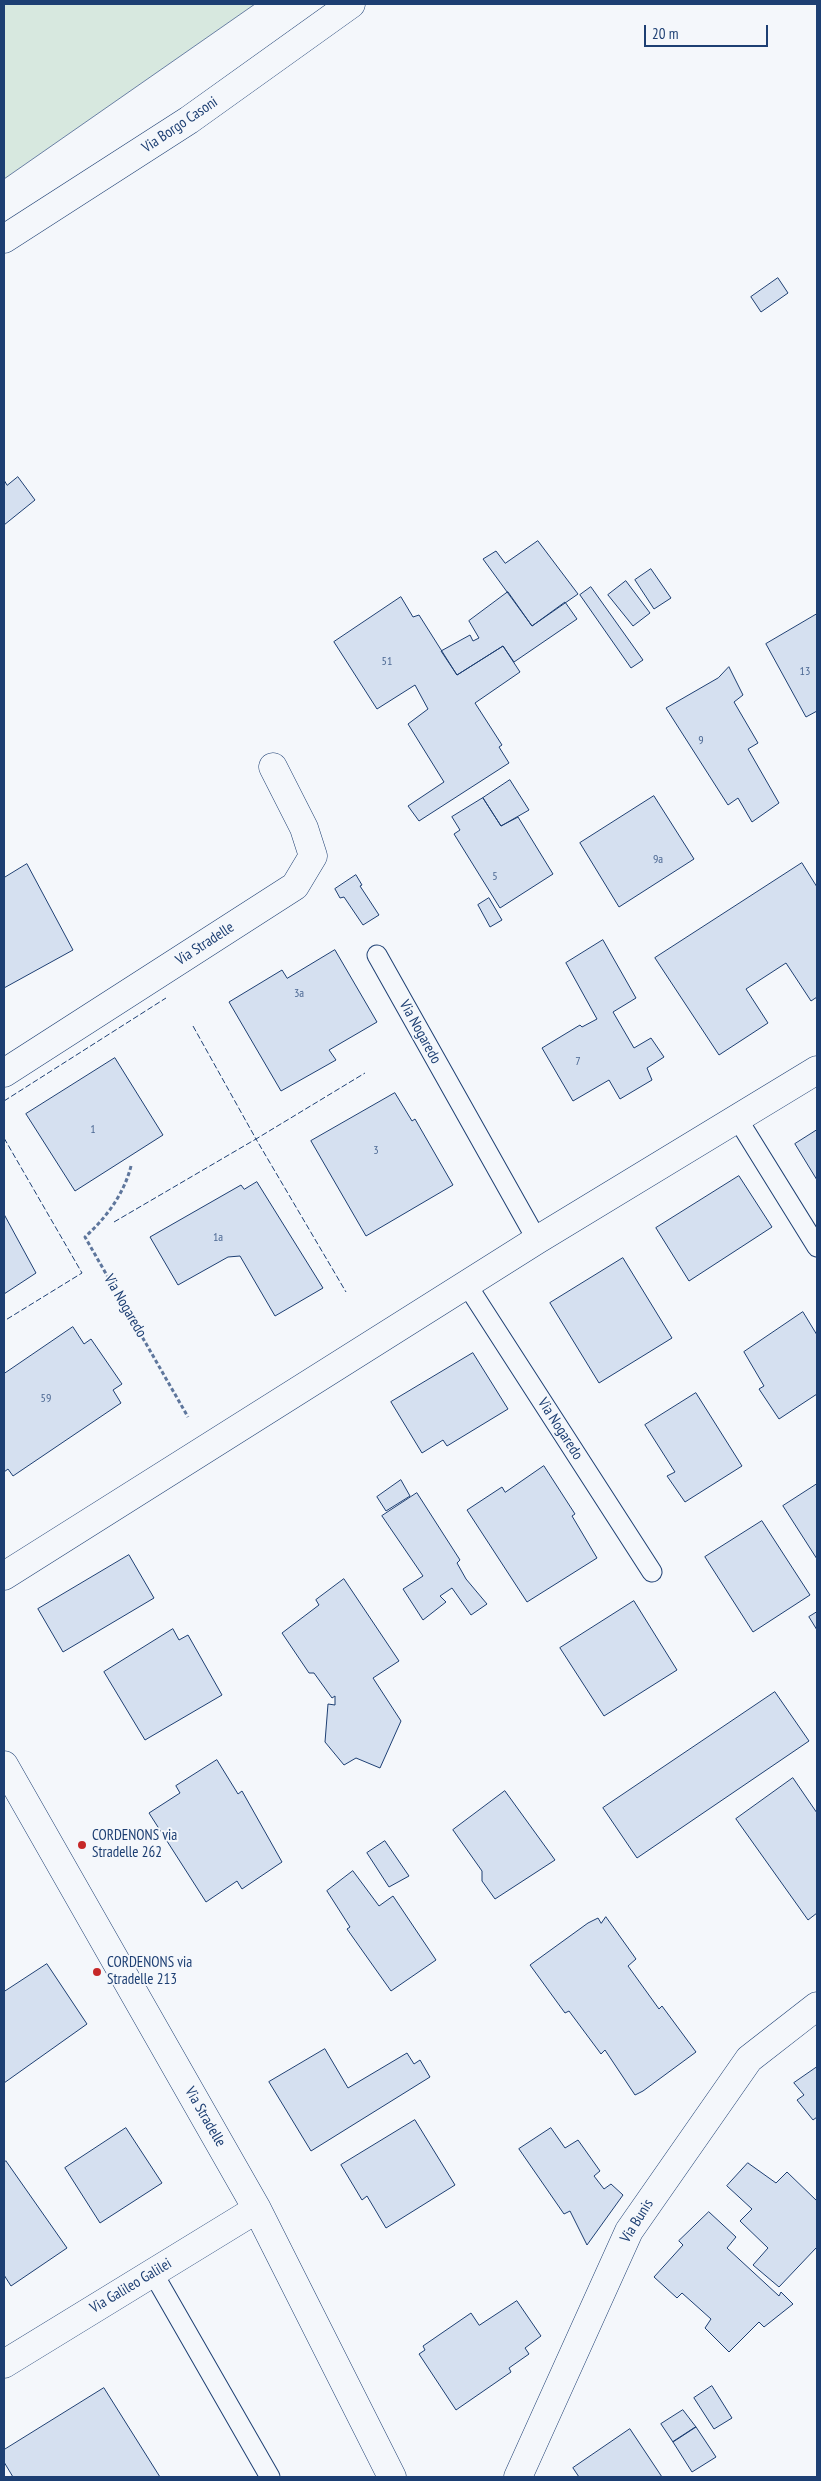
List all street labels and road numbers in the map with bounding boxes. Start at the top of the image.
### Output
street label: Via Borgo Casoni [139,93,221,157]
street label: Via Stradelle [172,919,238,969]
street label: Via Nogaredo [395,997,445,1067]
street label: Via Nogaredo [100,1271,150,1341]
street label: Via Nogaredo [533,1395,587,1463]
street label: Via Stradelle [181,2084,229,2150]
street label: Via Bunis [617,2196,657,2246]
street label: Via Galileo Galilei [87,2255,175,2317]

